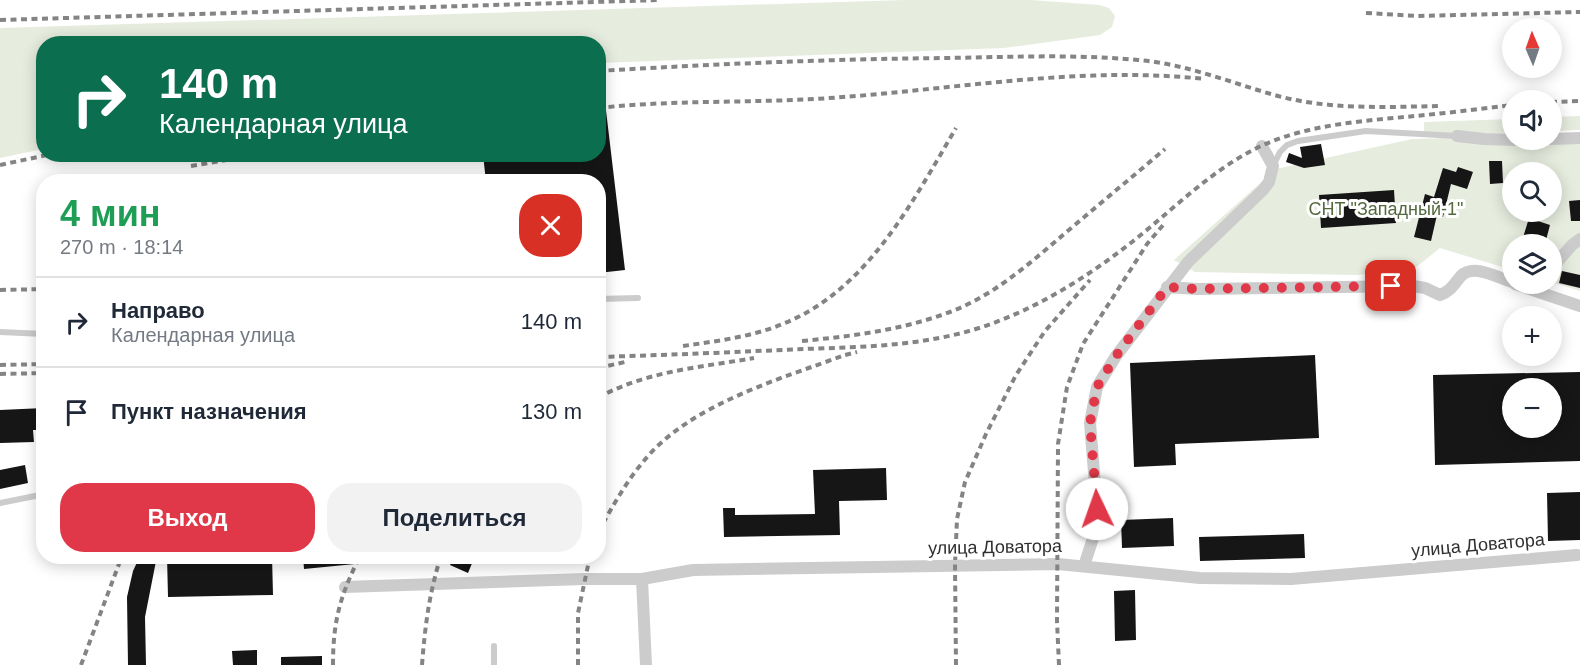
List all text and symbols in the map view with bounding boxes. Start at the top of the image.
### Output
north arrow [1502,18,1562,78]
map controls [1502,18,1562,438]
icon: right [60,60,138,138]
text: 140 m [159,60,278,107]
button: sound [1502,90,1562,150]
text: Календарная улица [159,109,407,139]
button: search [1502,162,1562,222]
text: 4 мин [60,193,161,234]
button: close [519,194,582,257]
park label: СНТ "Западный-1" [1309,199,1463,219]
button: layers [1502,234,1562,294]
text: 270 m · 18:14 [60,236,183,258]
pin [1365,260,1416,311]
icon: arrive [1374,269,1407,302]
text: Направо [111,298,205,323]
icon: right [60,306,93,339]
button: + [1502,306,1562,366]
text: 140 m [521,309,582,334]
text: Календарная улица [111,324,295,346]
button: − [1502,378,1562,438]
icon: arrive [60,396,93,429]
text: Пункт назначения [111,399,307,424]
text: 130 m [521,399,582,424]
position arrow [1065,477,1129,541]
button: Выход [60,483,315,552]
button: Поделиться [327,483,582,552]
street label: улица Доватора [1410,529,1547,561]
street label: улица Доватора [928,536,1063,558]

